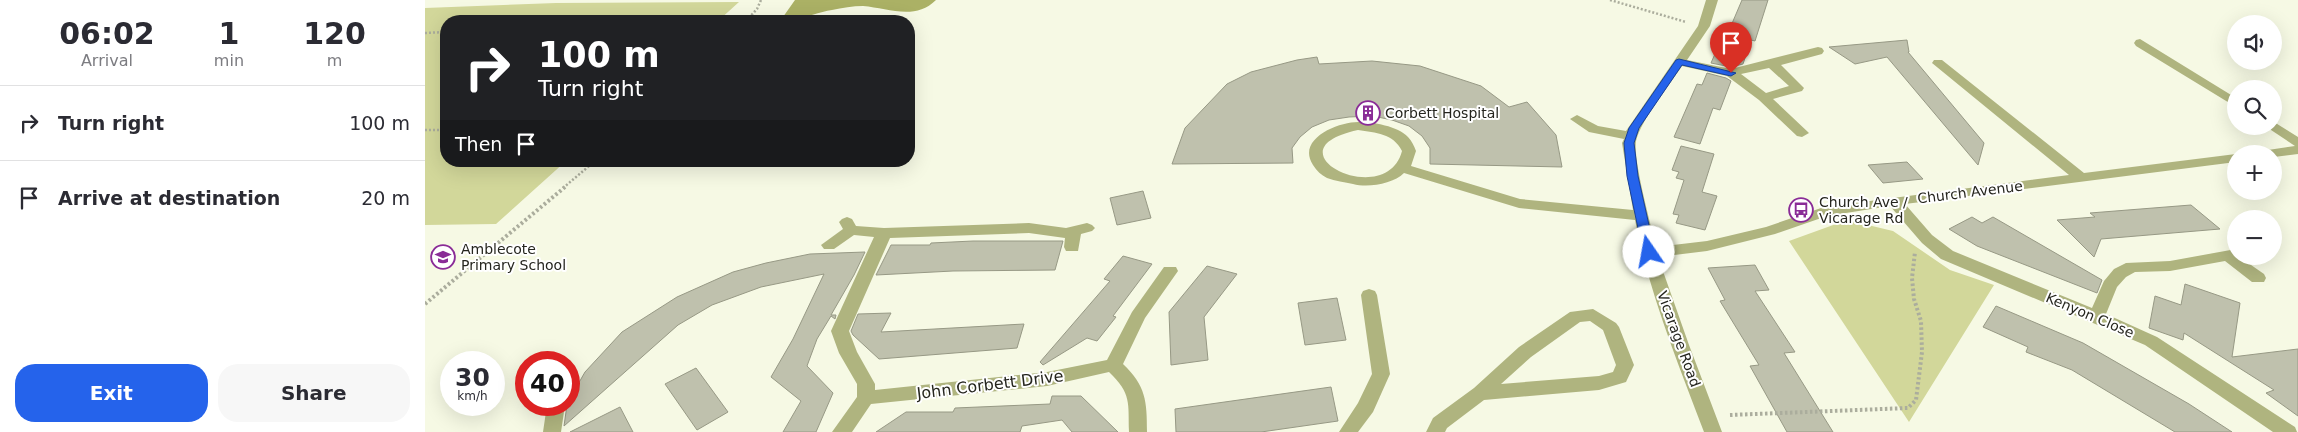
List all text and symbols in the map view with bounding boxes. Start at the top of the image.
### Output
map controls [2227,15,2282,265]
button: sound [2227,15,2282,70]
text: 06:02 [59,16,155,51]
text: 1 [218,16,239,51]
text: 120 [303,16,366,51]
pin [1710,22,1752,73]
icon: arrive [1717,29,1745,57]
icon: right [455,35,520,100]
text: 100 m [538,35,660,75]
text: Arrival [81,51,133,70]
text: min [214,51,244,70]
text: m [327,51,342,70]
text: Turn right [538,76,643,101]
button: search [2227,80,2282,135]
building icon: Corbett Hospital [1355,100,1381,126]
place label: Corbett Hospital [1385,105,1499,121]
icon: right [15,109,43,137]
text: Turn right [58,112,164,134]
text: 100 m [349,112,410,134]
icon: arrive [512,130,540,158]
text: Then [455,133,502,155]
button: + [2227,145,2282,200]
street label: Church Avenue [1916,178,2024,206]
icon: arrive [15,184,43,212]
text: Arrive at destination [58,187,280,209]
text: 20 m [361,187,410,209]
place label: Church Ave / Vicarage Rd [1819,194,1908,226]
bus stop icon: Church Ave / Vicarage Rd [1788,197,1814,223]
button: − [2227,210,2282,265]
position arrow [1622,225,1674,277]
place label: Amblecote Primary School [461,241,566,273]
school or university icon: Amblecote Primary School [430,244,456,270]
street label: Vicarage Road [1654,289,1704,389]
street label: Kenyon Close [2043,289,2137,341]
speed limit sign: 40 [515,351,580,416]
text: 30 [455,363,490,392]
button: Exit [15,364,208,422]
button: Share [218,364,410,422]
street label: John Corbett Drive [915,366,1065,403]
text: km/h [457,389,488,403]

